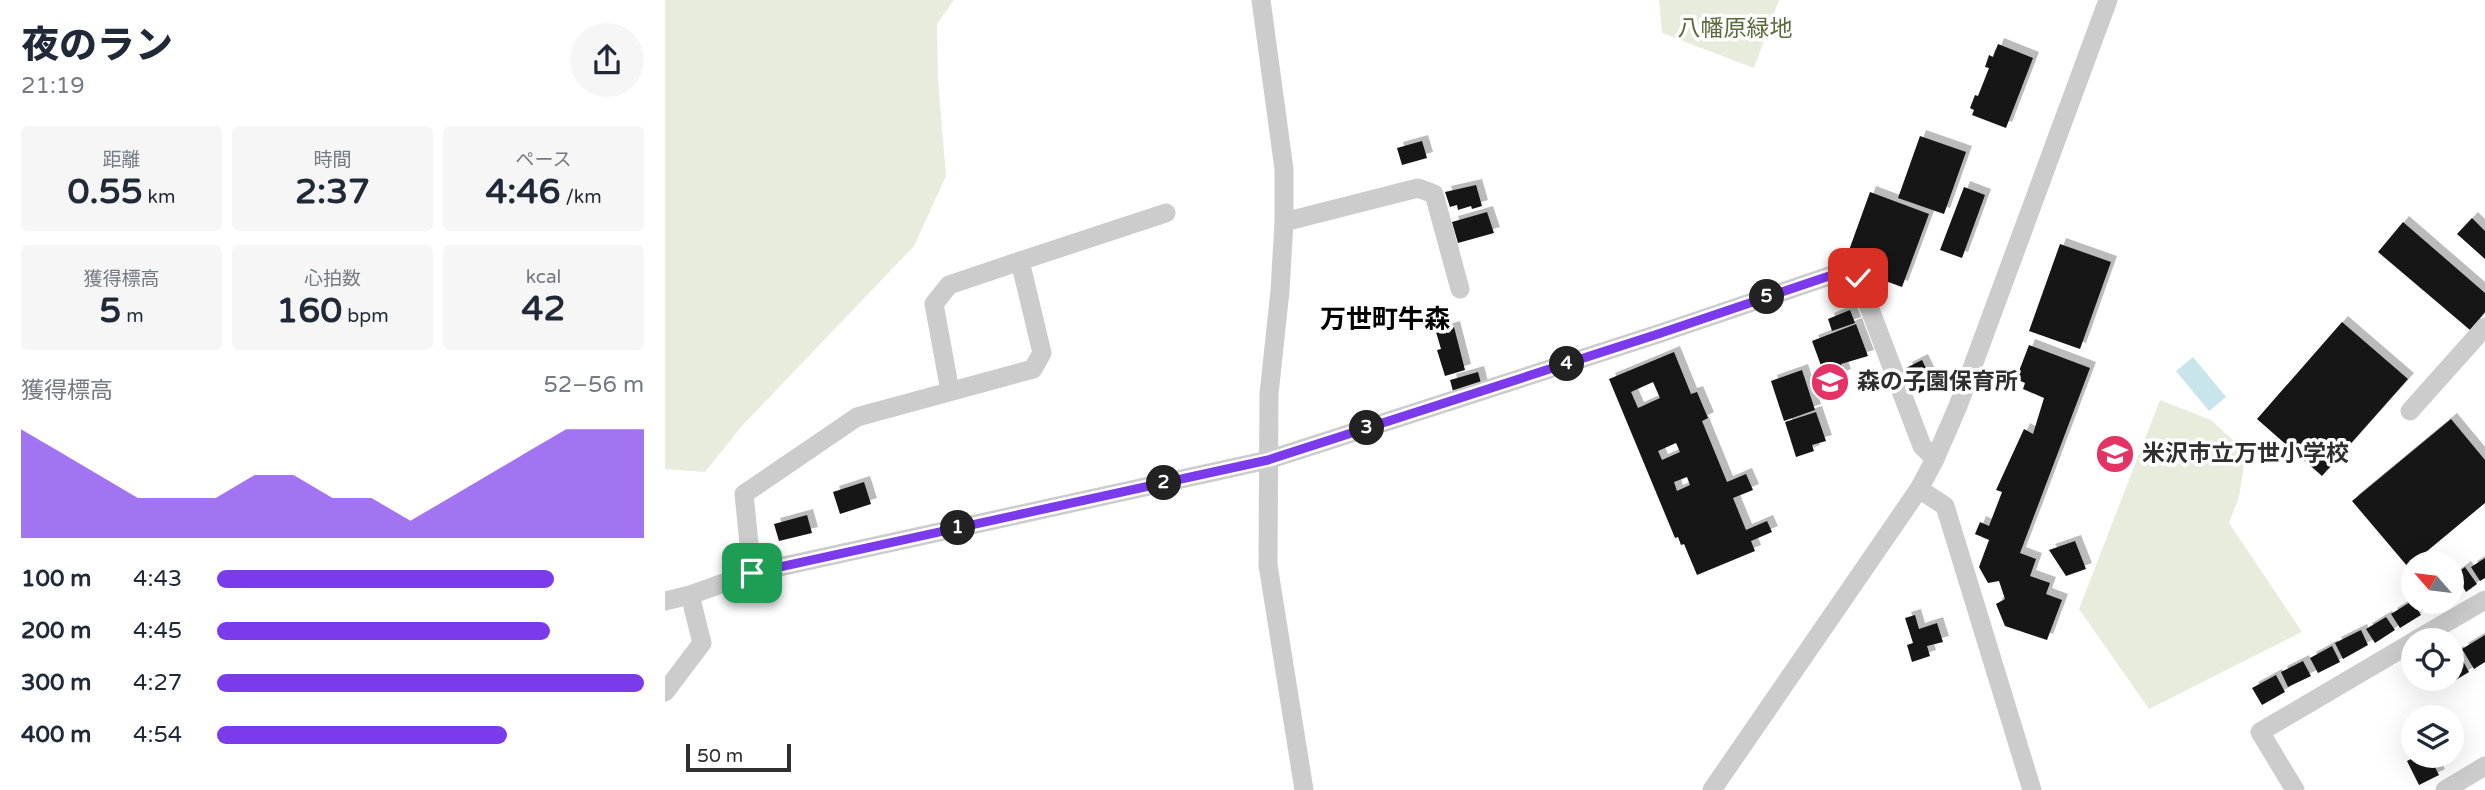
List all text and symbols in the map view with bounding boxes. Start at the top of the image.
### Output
park label: 八幡原緑地 [1678,15,1793,43]
text: 夜のラン [21,23,173,69]
button: share [570,23,644,97]
text: 21:19 [21,72,85,100]
text: 距離 [102,149,141,171]
text: 時間 [313,149,352,171]
text: ペース [515,149,572,171]
text: 0.55 [68,171,143,213]
text: 2:37 [295,171,370,213]
text: 4:46 [485,171,560,213]
text: km [143,186,175,208]
text: /km [560,186,602,208]
pin [1828,248,1888,308]
icon: check [1839,259,1877,297]
text: kcal [526,266,561,288]
text: 獲得標高 [83,268,160,290]
text: 心拍数 [304,268,361,290]
pin: 5 [1749,280,1785,314]
text: 5 [1761,285,1772,307]
text: 42 [522,288,565,330]
text: 5 [99,290,121,332]
text: 160 [276,290,342,332]
district label: 万世町牛森 [1320,304,1450,335]
text: m [121,305,144,327]
text: bpm [342,305,389,327]
pin: 4 [1549,346,1585,382]
text: 4 [1561,352,1572,374]
school or university icon: 森の子園保育所 [1809,361,1851,403]
place label: 森の子園保育所 [1857,368,2018,396]
text: 52–56 m [543,371,644,399]
text: 獲得標高 [21,377,113,405]
pin: 3 [1349,410,1385,446]
text: 3 [1361,416,1372,438]
school or university icon: 米沢市立万世小学校 [2094,433,2136,475]
place label: 米沢市立万世小学校 [2142,440,2349,468]
pin: 2 [1147,466,1181,500]
text: 2 [1158,471,1169,493]
pin: 1 [941,510,975,546]
text: 1 [952,516,963,538]
pin [722,543,782,603]
north arrow [2401,551,2464,614]
map controls [2401,551,2464,768]
icon: arrive [733,554,771,592]
text: 100 m [21,565,91,593]
text: 4:43 [133,565,182,593]
text: 200 m [21,617,91,645]
text: 4:45 [133,617,182,645]
button: locate [2401,628,2464,691]
text: 300 m [21,669,91,697]
text: 4:27 [133,669,182,697]
button: layers [2401,705,2464,768]
text: 400 m [21,721,91,749]
text: 4:54 [133,721,182,749]
scale bar [686,741,791,773]
text: 50 m [697,745,743,767]

